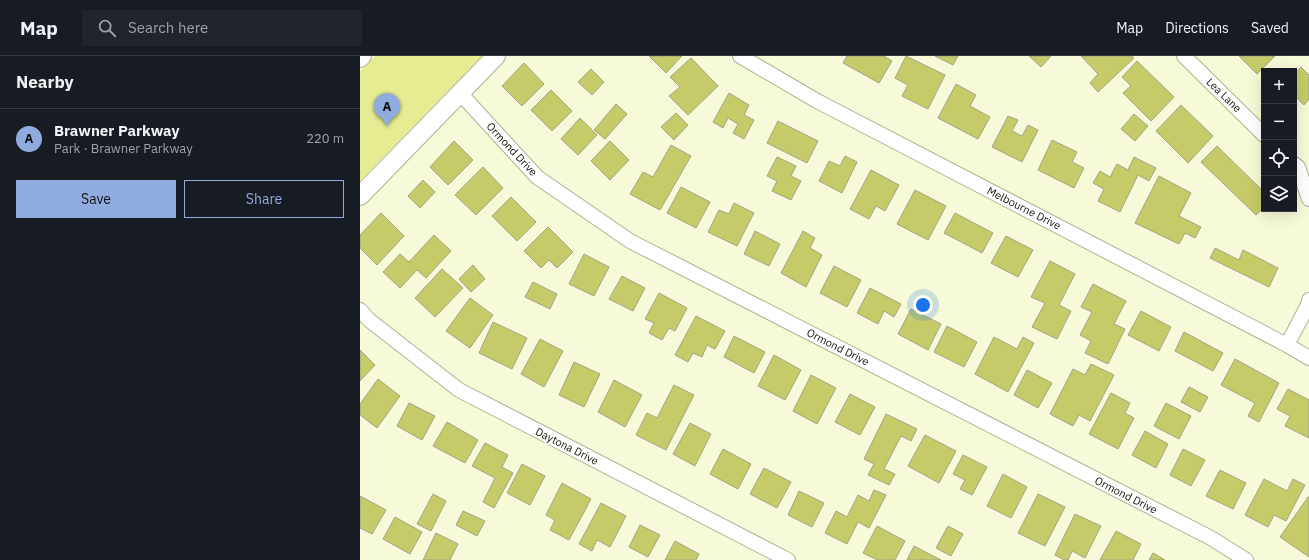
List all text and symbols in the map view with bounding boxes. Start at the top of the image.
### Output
search box [82,10,362,46]
text: Map [20,16,58,40]
icon: search [96,17,118,39]
text: Search here [128,18,208,37]
text: Map [1116,19,1143,37]
text: Directions [1165,19,1229,37]
text: Saved [1251,19,1289,37]
map controls [1261,68,1297,212]
button: + [1261,68,1297,104]
text: Nearby [16,71,74,93]
street label: Lea Lane [1203,75,1245,115]
pin: A [374,93,400,126]
button: − [1261,104,1297,140]
street label: Ormond Drive [484,119,540,179]
text: Brawner Parkway [54,121,180,140]
text: A [25,130,33,147]
text: 220 m [306,130,344,147]
text: Park · Brawner Parkway [54,140,193,157]
button: locate [1261,140,1297,176]
button: layers [1261,176,1297,212]
button: Save [16,180,176,218]
button: Share [184,180,344,218]
street label: Melbourne Drive [985,183,1063,233]
your location [913,295,933,315]
street label: Ormond Drive [804,325,872,369]
street label: Daytona Drive [533,424,601,468]
street label: Ormond Drive [1092,473,1160,517]

